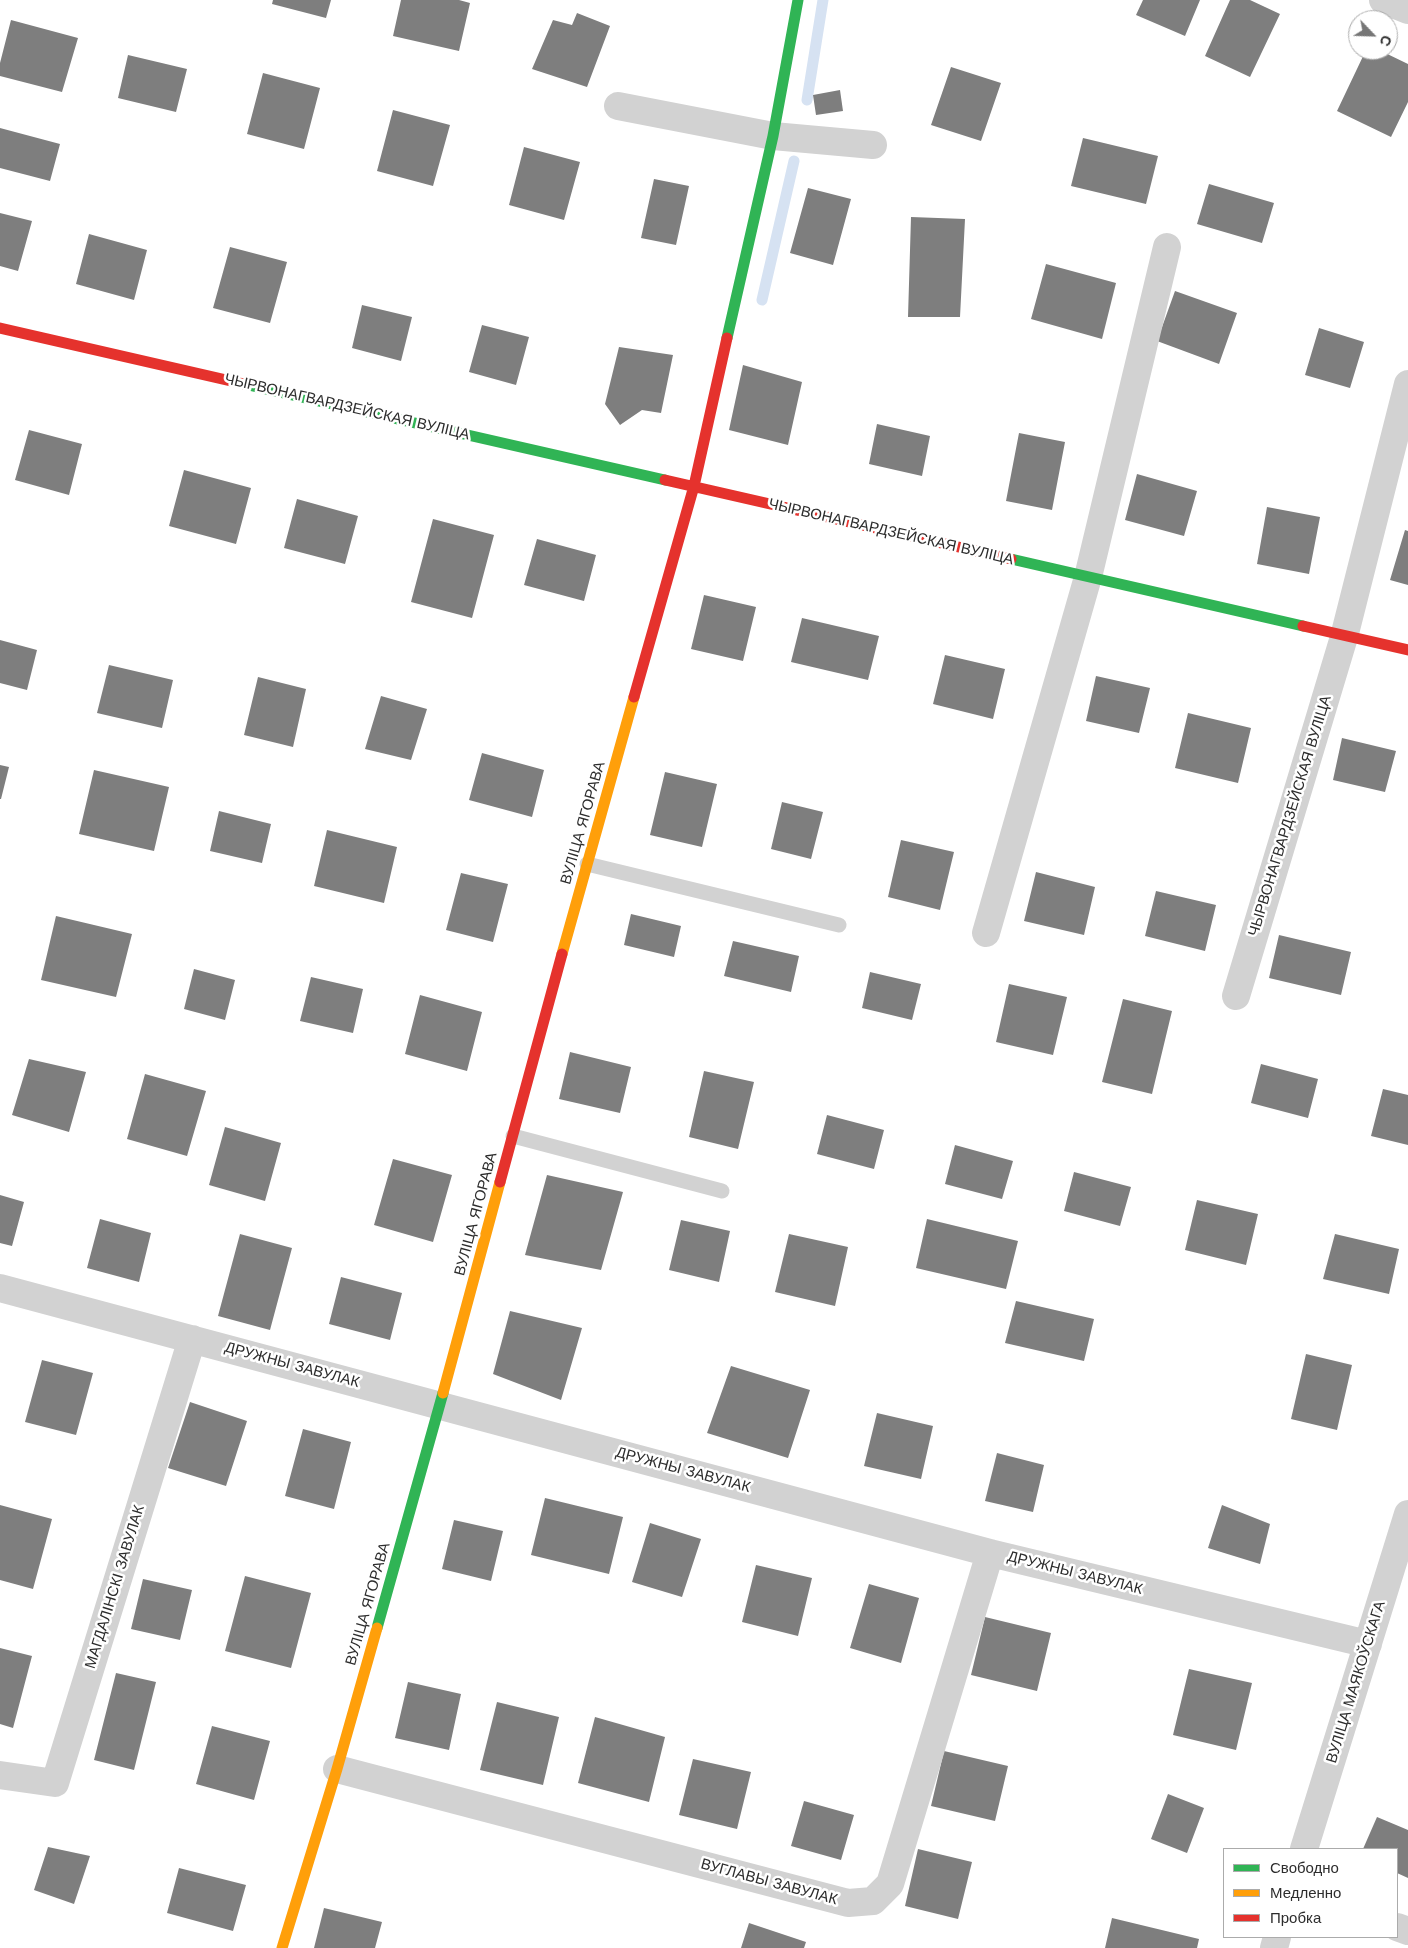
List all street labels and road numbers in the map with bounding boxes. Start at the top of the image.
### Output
street label: ЧЫРВОНАГВАРДЗЕЙСКАЯ ВУЛІЦА [223,370,471,444]
street label: ЧЫРВОНАГВАРДЗЕЙСКАЯ ВУЛІЦА [767,495,1015,569]
street label: ЧЫРВОНАГВАРДЗЕЙСКАЯ ВУЛІЦА [1245,693,1335,939]
street label: ВУЛІЦА ЯГОРАВА [557,759,609,887]
street label: ВУЛІЦА ЯГОРАВА [451,1150,501,1278]
street label: ДРУЖНЫ ЗАВУЛАК [223,1338,361,1392]
street label: ДРУЖНЫ ЗАВУЛАК [614,1443,752,1497]
street label: МАГДАЛІНСКІ ЗАВУЛАК [82,1503,148,1671]
street label: ВУЛІЦА ЯГОРАВА [342,1540,394,1668]
street label: ДРУЖНЫ ЗАВУЛАК [1006,1547,1144,1599]
street label: ВУЛІЦА МАЯКОЎСКАГА [1323,1599,1389,1765]
street label: ВУГЛАВЫ ЗАВУЛАК [699,1855,839,1909]

